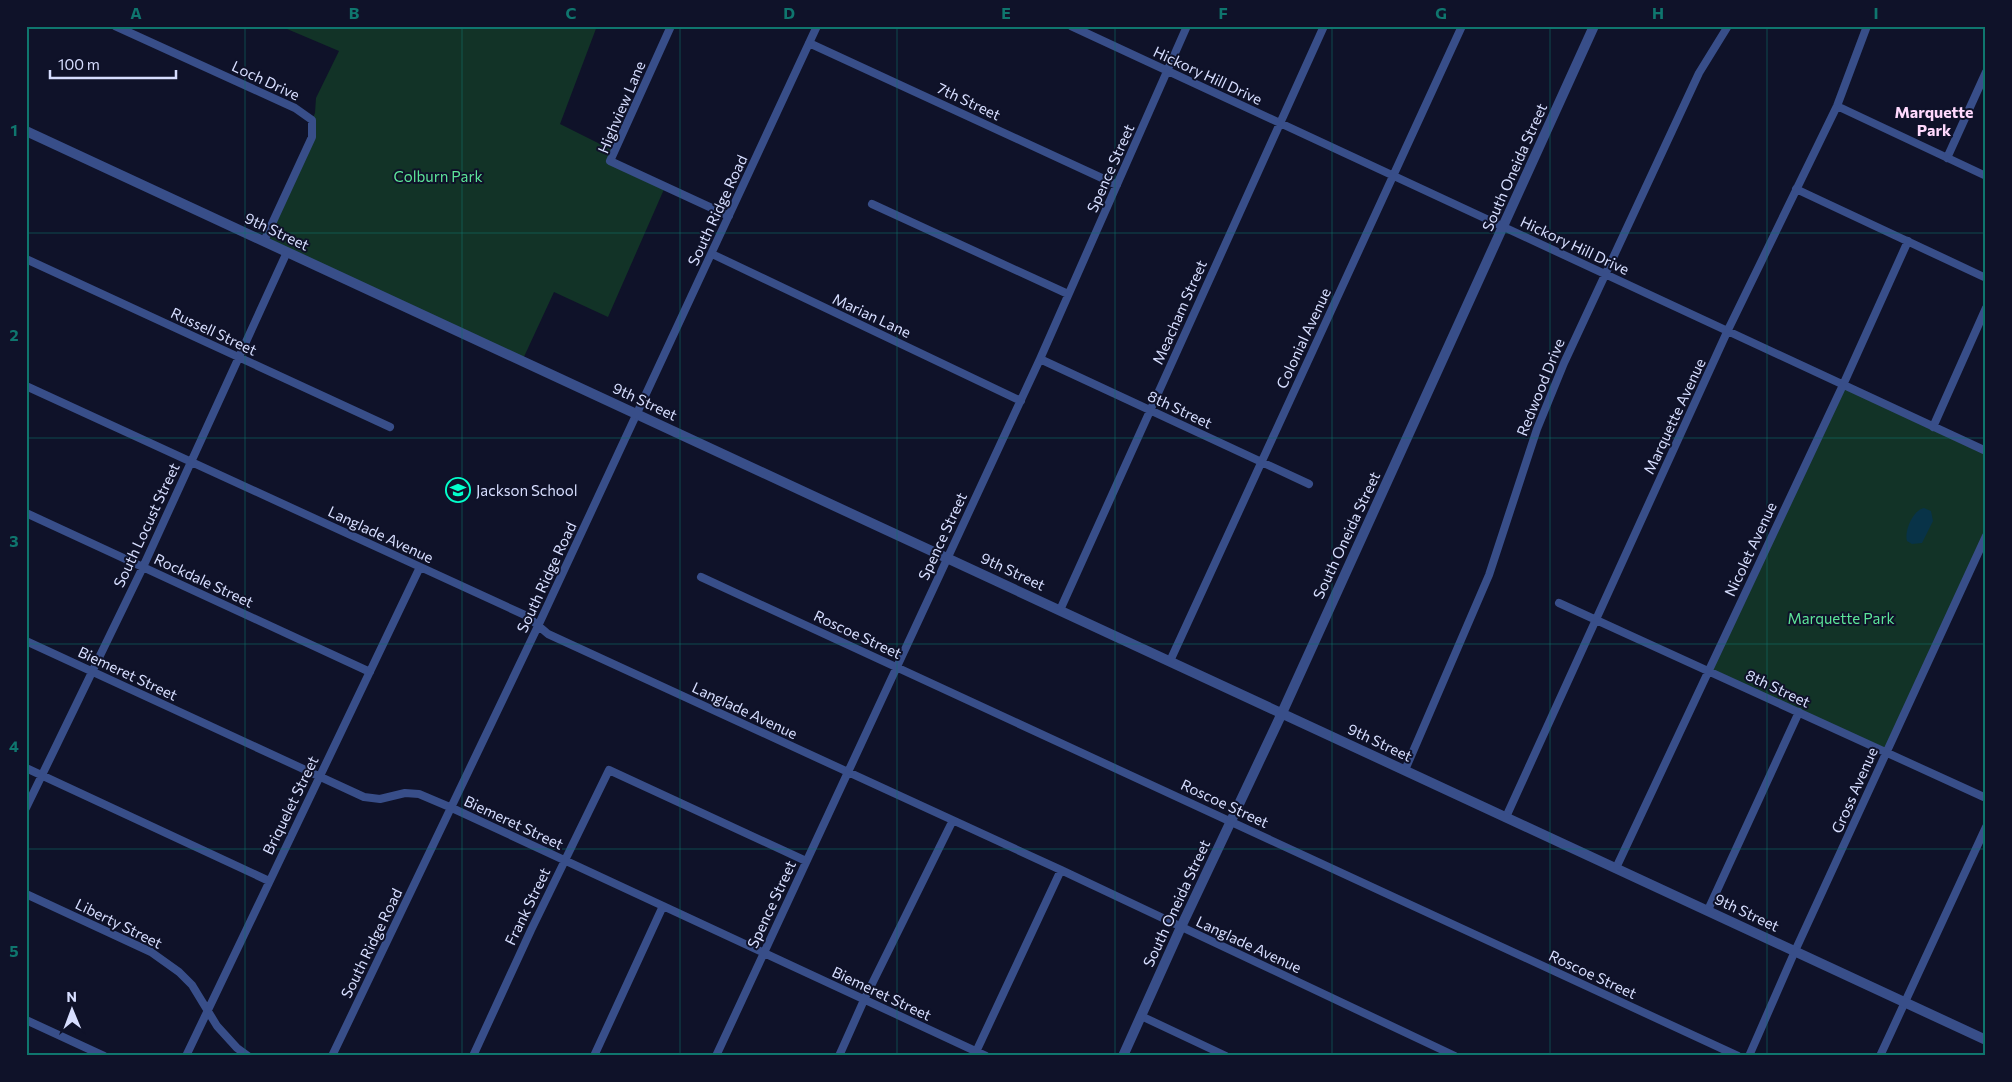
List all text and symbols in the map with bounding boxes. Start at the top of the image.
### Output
text: A [130,3,142,22]
text: B [349,3,360,22]
text: C [566,3,577,22]
text: D [783,3,795,22]
text: E [1001,3,1011,22]
text: F [1218,3,1228,22]
text: G [1435,3,1447,22]
text: H [1652,3,1664,22]
text: I [1873,3,1879,22]
street label: Hickory Hill Drive [1151,42,1265,108]
scale bar [50,48,176,80]
text: 100 m [58,55,100,73]
street label: Loch Drive [229,56,303,104]
street label: Highview Lane [593,58,649,156]
street label: 7th Street [934,78,1004,124]
street label: South Oneida Street [1478,100,1550,234]
district label: Marquette Park [1895,102,1973,139]
text: 1 [10,120,18,139]
street label: Spence Street [1083,121,1137,215]
street label: South Ridge Road [683,152,751,268]
park label: Colburn Park [393,167,483,185]
street label: 9th Street [242,208,312,254]
street label: Hickory Hill Drive [1518,212,1632,278]
street label: Meacham Street [1148,257,1210,367]
street label: Colonial Avenue [1272,285,1334,391]
street label: Marian Lane [830,289,914,341]
street label: Russell Street [168,303,260,359]
text: 2 [9,325,19,344]
street label: Redwood Drive [1512,336,1568,438]
street label: Marquette Avenue [1639,355,1709,477]
street label: 9th Street [610,378,680,424]
street label: 8th Street [1145,386,1215,432]
street label: South Locust Street [109,460,183,590]
street label: South Oneida Street [1309,469,1383,601]
school or university icon: Jackson School [445,477,471,503]
place label: Jackson School [476,481,578,499]
street label: Spence Street [914,489,970,583]
street label: Nicolet Avenue [1720,499,1780,599]
street label: Langlade Avenue [325,502,437,566]
street label: South Ridge Road [512,519,580,635]
text: 3 [9,531,19,550]
street label: 9th Street [978,548,1048,594]
street label: Rockdale Street [152,549,256,611]
street label: Roscoe Street [811,606,905,662]
park label: Marquette Park [1787,609,1895,627]
street label: Biemeret Street [76,642,180,704]
street label: 8th Street [1743,665,1813,711]
street label: Langlade Avenue [689,678,801,742]
street label: 9th Street [1345,719,1415,765]
text: 4 [9,736,19,755]
street label: Gross Avenue [1827,744,1881,836]
street label: Briquelet Street [258,753,322,857]
street label: Roscoe Street [1178,775,1272,831]
street label: Biemeret Street [462,791,566,853]
street label: South Oneida Street [1139,837,1213,969]
street label: Spence Street [743,857,799,951]
street label: Frank Street [500,864,554,948]
street label: South Ridge Road [337,885,405,1001]
street label: 9th Street [1712,889,1782,935]
street label: Liberty Street [73,894,165,952]
street label: Langlade Avenue [1193,912,1305,976]
text: 5 [9,941,19,960]
street label: Roscoe Street [1546,946,1640,1002]
street label: Biemeret Street [830,962,934,1024]
north arrow [48,984,98,1034]
text: N [66,988,77,1005]

